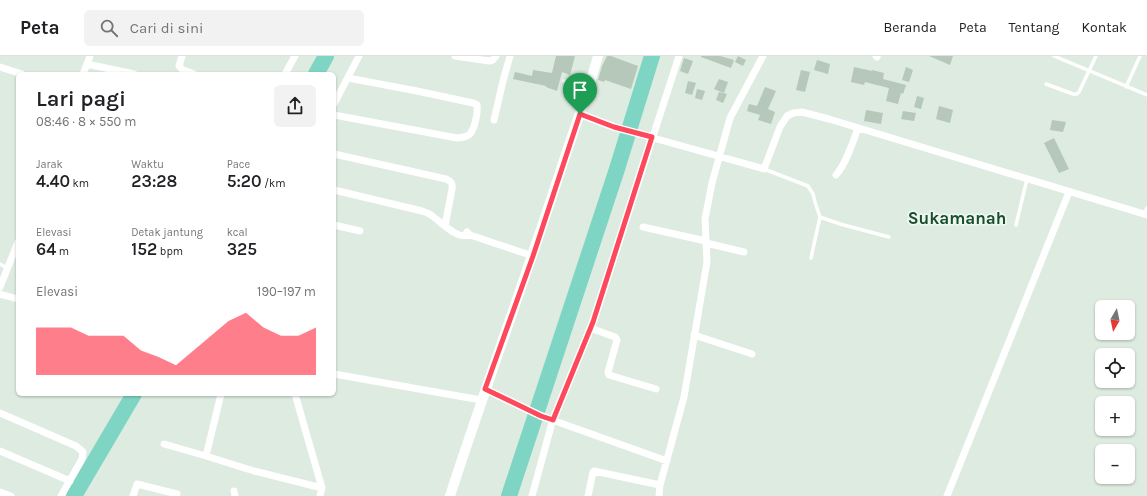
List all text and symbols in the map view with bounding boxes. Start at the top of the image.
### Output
search box [84,10,364,46]
text: Peta [20,17,60,39]
icon: search [98,17,120,39]
text: Cari di sini [130,19,203,37]
text: Beranda [884,19,937,36]
text: Peta [959,19,987,36]
text: Tentang [1009,19,1060,36]
text: Kontak [1082,19,1127,36]
pin [563,73,597,114]
icon: arrive [569,79,591,101]
button: share [274,85,316,127]
text: Lari pagi [36,86,126,112]
text: 08:46 · 8 × 550 m [36,114,137,129]
text: Jarak [36,158,63,171]
text: Waktu [131,158,164,171]
text: Pace [227,158,250,171]
text: 4.40 [36,171,70,191]
text: 23:28 [131,171,177,191]
text: 5:20 [227,171,262,191]
text: km [70,177,89,190]
text: /km [262,177,285,190]
district label: Sukamanah [908,208,1006,228]
text: Elevasi [36,226,72,239]
text: Detak jantung [131,226,203,239]
text: kcal [227,226,248,239]
text: 64 [36,239,56,259]
text: 152 [131,239,157,259]
text: 325 [227,239,257,259]
text: m [56,245,69,258]
text: bpm [157,245,183,258]
text: Elevasi [36,284,78,299]
text: 190–197 m [257,284,316,299]
north arrow [1095,300,1135,340]
map controls [1095,300,1135,484]
button: locate [1095,348,1135,388]
button: + [1095,396,1135,436]
button: − [1095,444,1135,484]

